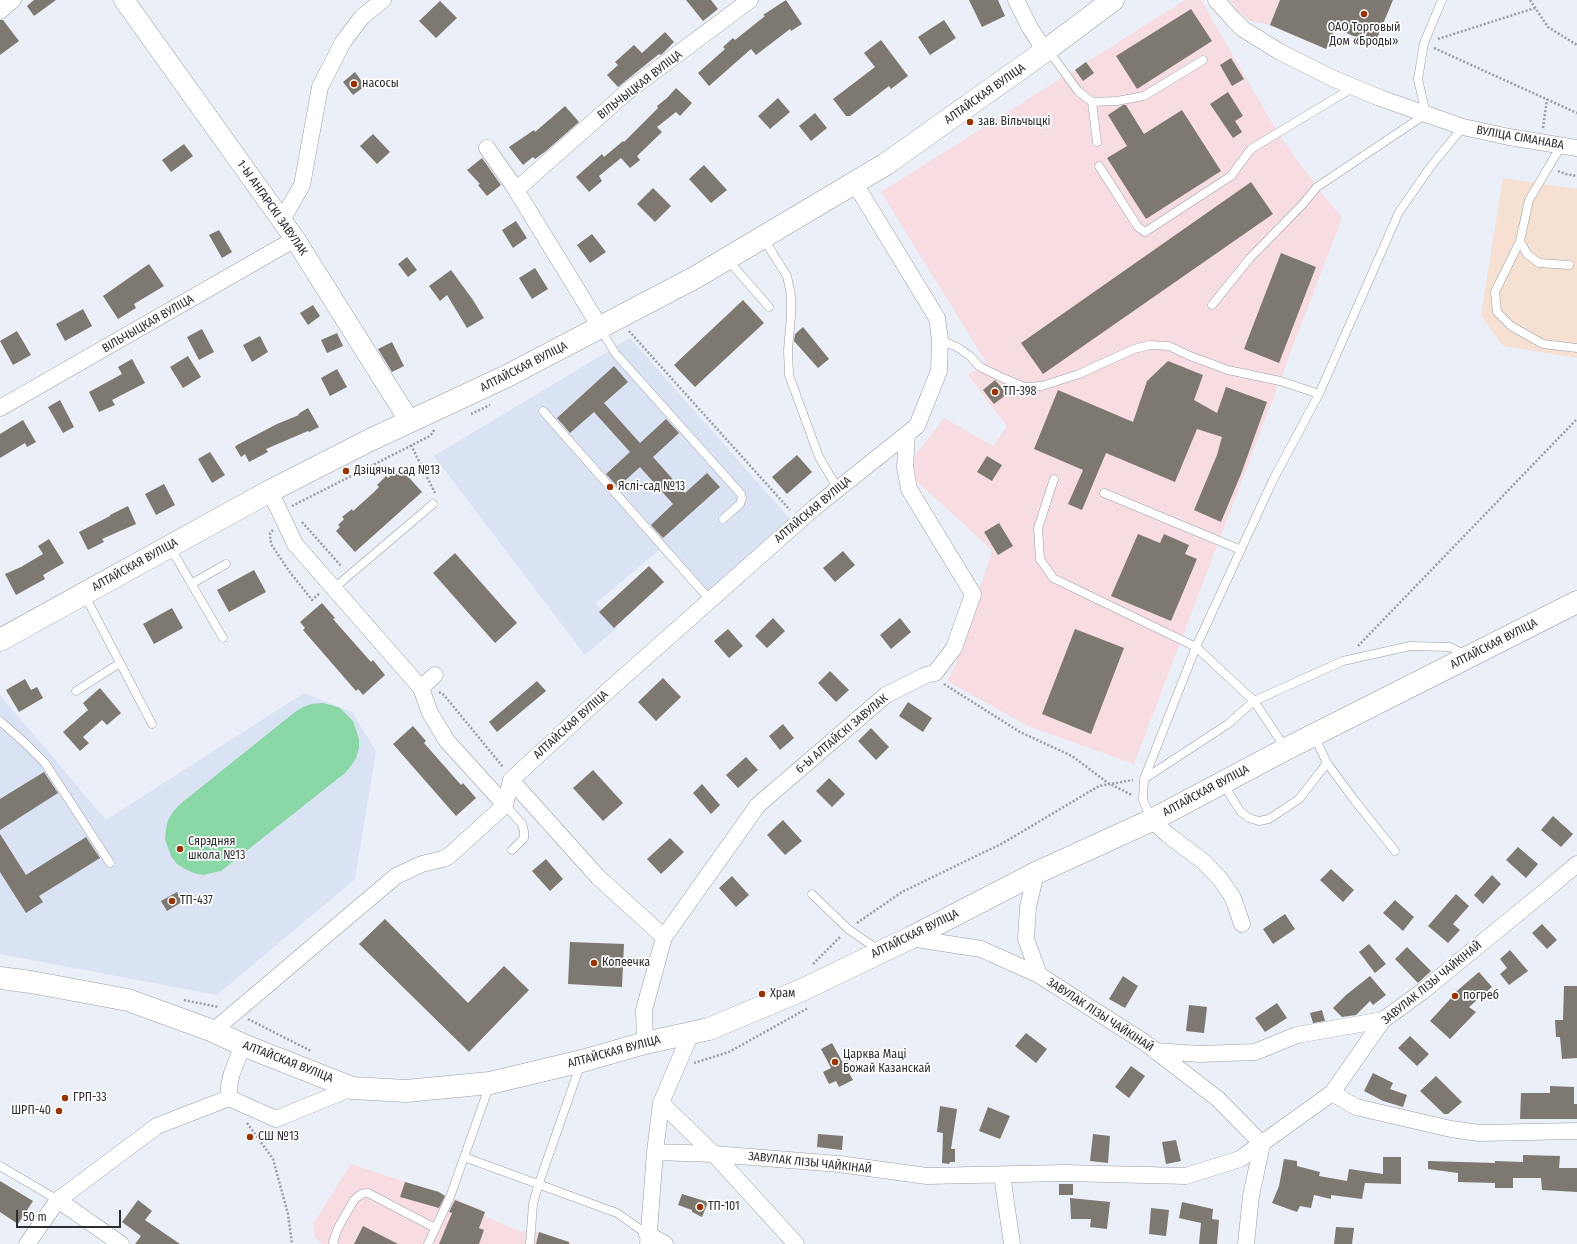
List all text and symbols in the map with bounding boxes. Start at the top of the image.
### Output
marker: ОАО Торговый Дом «Броды» [1359,9,1369,19]
place label: ОАО Торговый Дом «Броды» [1328,21,1400,49]
street label: ВІЛЬЧЫЦКАЯ ВУЛІЦА [595,48,685,122]
street label: АЛТАЙСКАЯ ВУЛІЦА [942,61,1028,127]
place label: насосы [362,77,399,91]
marker: насосы [349,79,359,89]
place label: зав. Вільчыцкі [978,115,1051,129]
marker: зав. Вільчыцкі [965,117,975,127]
street label: ВУЛІЦА СІМАНАВА [1475,123,1565,153]
street label: 1-Ы АНГАРСКІ ЗАВУЛАК [234,157,310,259]
street label: ВІЛЬЧЫЦКАЯ ВУЛІЦА [100,292,196,356]
street label: АЛТАЙСКАЯ ВУЛІЦА [478,339,570,395]
place label: ТП-398 [1003,385,1037,399]
marker: ТП-398 [990,387,1000,397]
place label: Дзіцячы сад №13 [354,464,440,478]
marker: Дзіцячы сад №13 [341,466,351,476]
street label: АЛТАЙСКАЯ ВУЛІЦА [772,474,854,546]
place label: Яслі-сад №13 [618,480,685,494]
marker: Яслі-сад №13 [605,482,615,492]
street label: АЛТАЙСКАЯ ВУЛІЦА [90,535,180,595]
street label: АЛТАЙСКАЯ ВУЛІЦА [1448,616,1540,672]
street label: АЛТАЙСКАЯ ВУЛІЦА [531,688,611,762]
street label: 6-Ы АЛТАЙСКІ ЗАВУЛАК [793,691,891,777]
street label: АЛТАЙСКАЯ ВУЛІЦА [1160,762,1252,820]
place label: Сярэдняя школа №13 [188,835,245,863]
marker: Сярэдняя школа №13 [175,844,185,854]
place label: ТП-437 [180,894,213,908]
marker: ТП-437 [167,896,177,906]
street label: АЛТАЙСКАЯ ВУЛІЦА [869,907,961,961]
street label: ЗАВУЛАК ЛІЗЫ ЧАЙКІНАЙ [1379,938,1485,1028]
place label: Копеечка [602,956,650,970]
marker: Копеечка [589,958,599,968]
street label: ЗАВУЛАК ЛІЗЫ ЧАЙКІНАЙ [1044,975,1156,1055]
place label: Храм [770,987,795,1001]
marker: Храм [757,989,767,999]
place label: погреб [1463,989,1499,1003]
marker: погреб [1450,991,1460,1001]
street label: АЛТАЙСКАЯ ВУЛІЦА [566,1033,662,1071]
street label: АЛТАЙСКАЯ ВУЛІЦА [241,1038,335,1086]
place label: Царква Маці Божай Казанскай [843,1048,931,1076]
marker: Царква Маці Божай Казанскай [830,1057,840,1067]
place label: ГРП-33 [73,1091,107,1105]
marker: ГРП-33 [60,1093,70,1103]
place label: ШРП-40 [11,1104,51,1118]
marker: ШРП-40 [54,1106,64,1116]
place label: СШ №13 [258,1130,299,1144]
marker: СШ №13 [245,1132,255,1142]
street label: ЗАВУЛАК ЛІЗЫ ЧАЙКІНАЙ [747,1149,873,1177]
place label: ТП-101 [708,1200,740,1214]
scale bar [18,1202,123,1228]
marker: ТП-101 [695,1202,705,1212]
text: 50 m [23,1210,47,1224]

